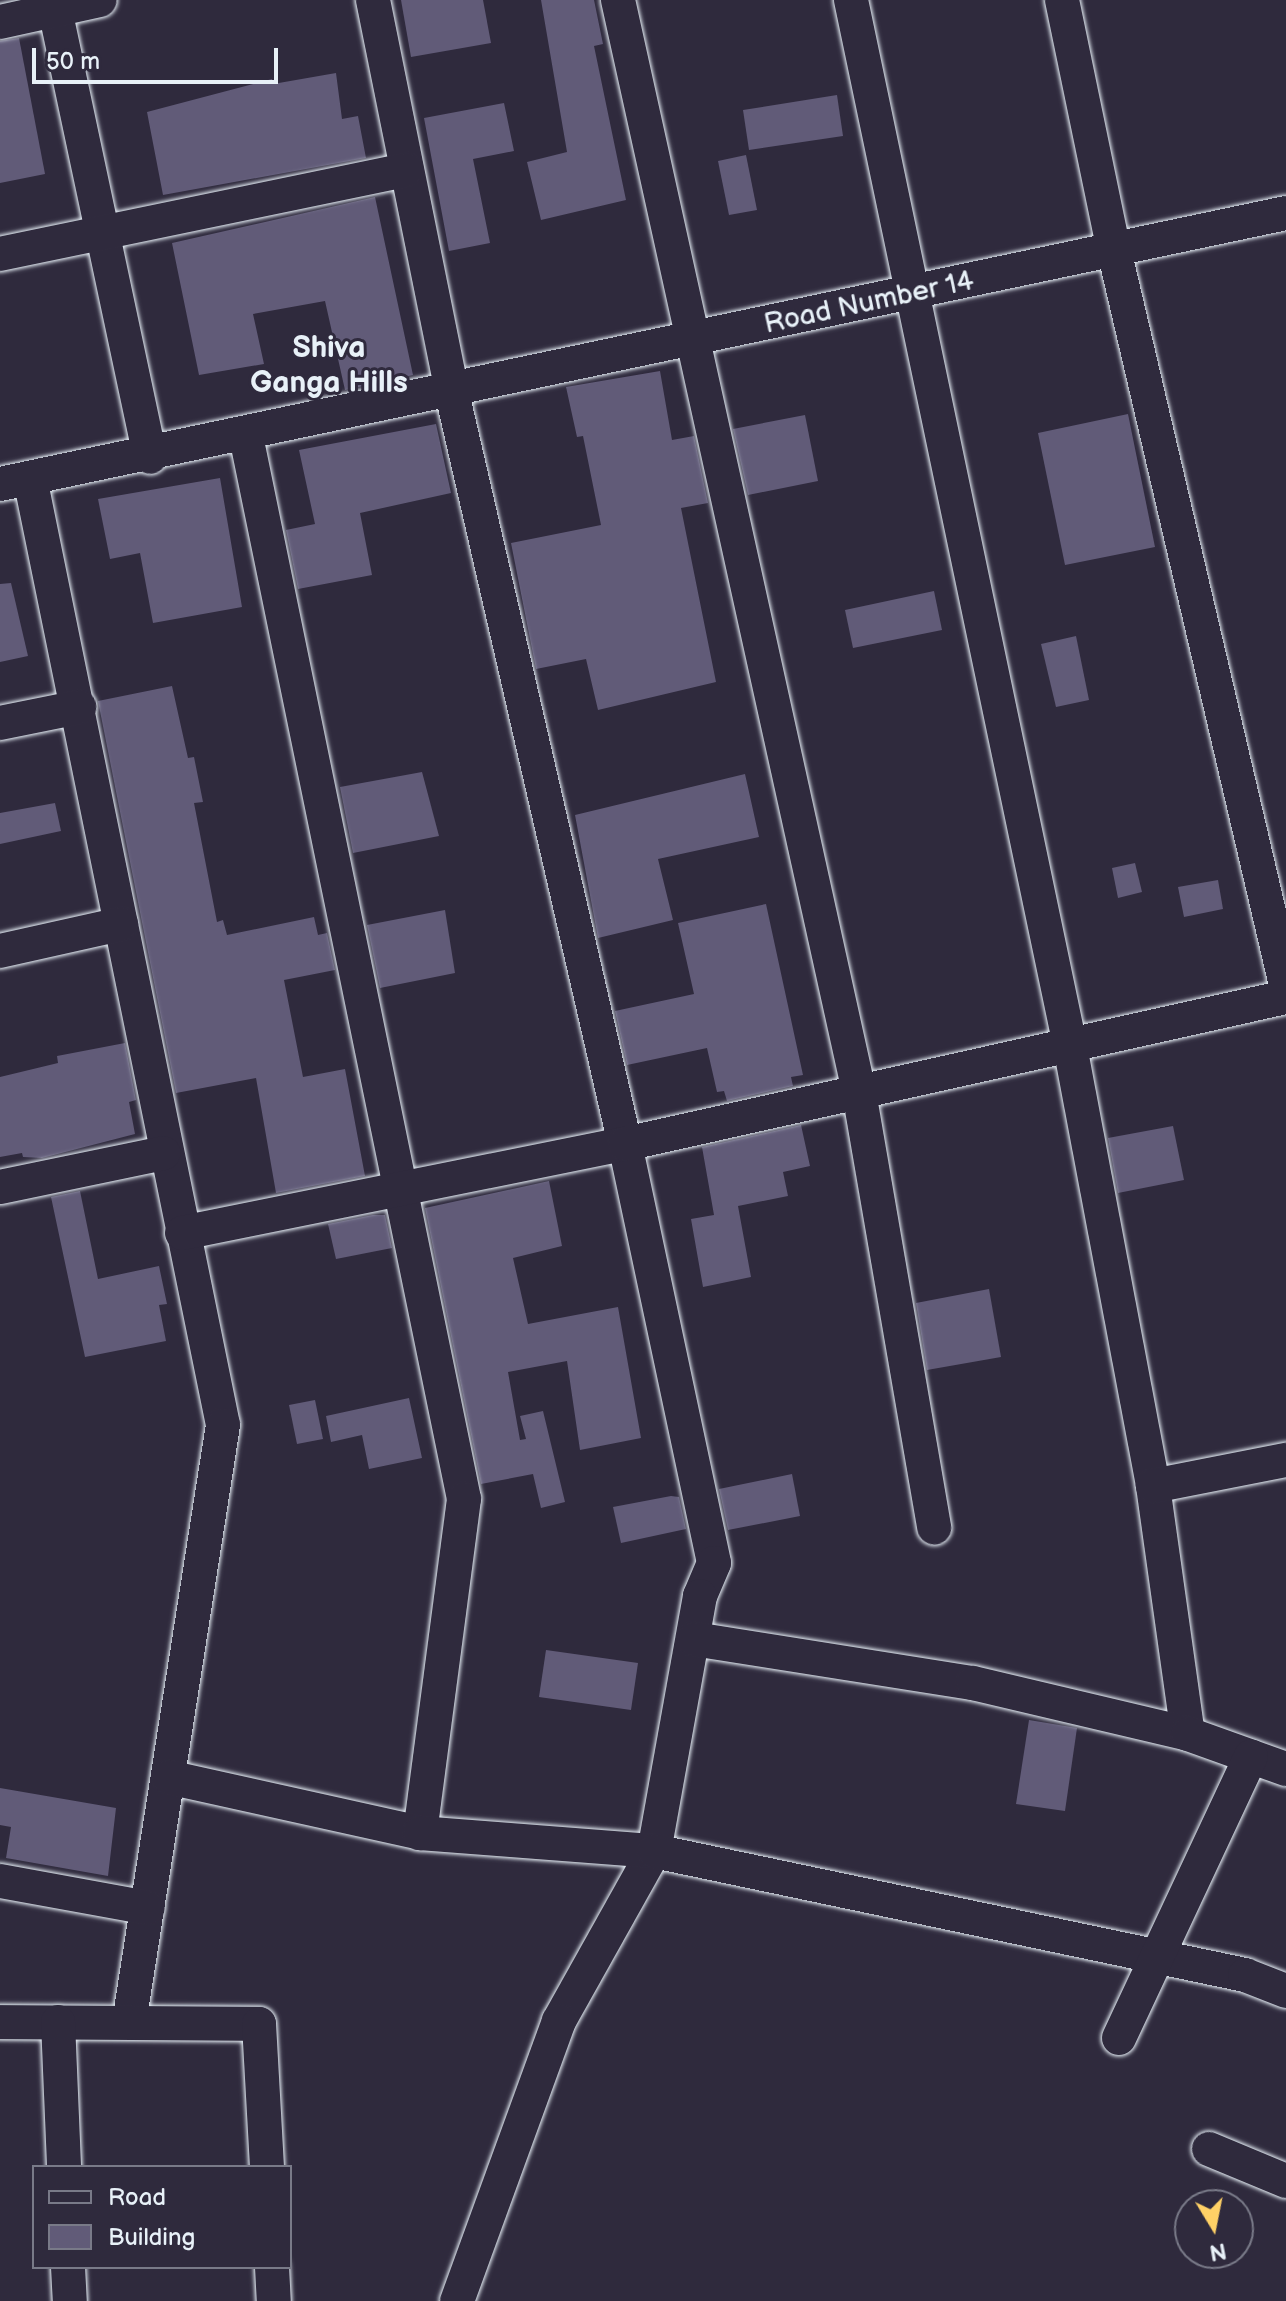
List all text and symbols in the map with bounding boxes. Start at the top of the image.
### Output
scale bar [36,32,282,82]
text: 50 m [46,47,100,76]
street label: Road Number 14 [761,264,977,342]
district label: Shiva Ganga Hills [250,330,408,400]
legend [32,2165,292,2269]
text: Road [108,2183,166,2212]
north arrow [1174,2189,1254,2269]
text: Building [108,2223,195,2252]
text: N [1207,2236,1228,2266]

